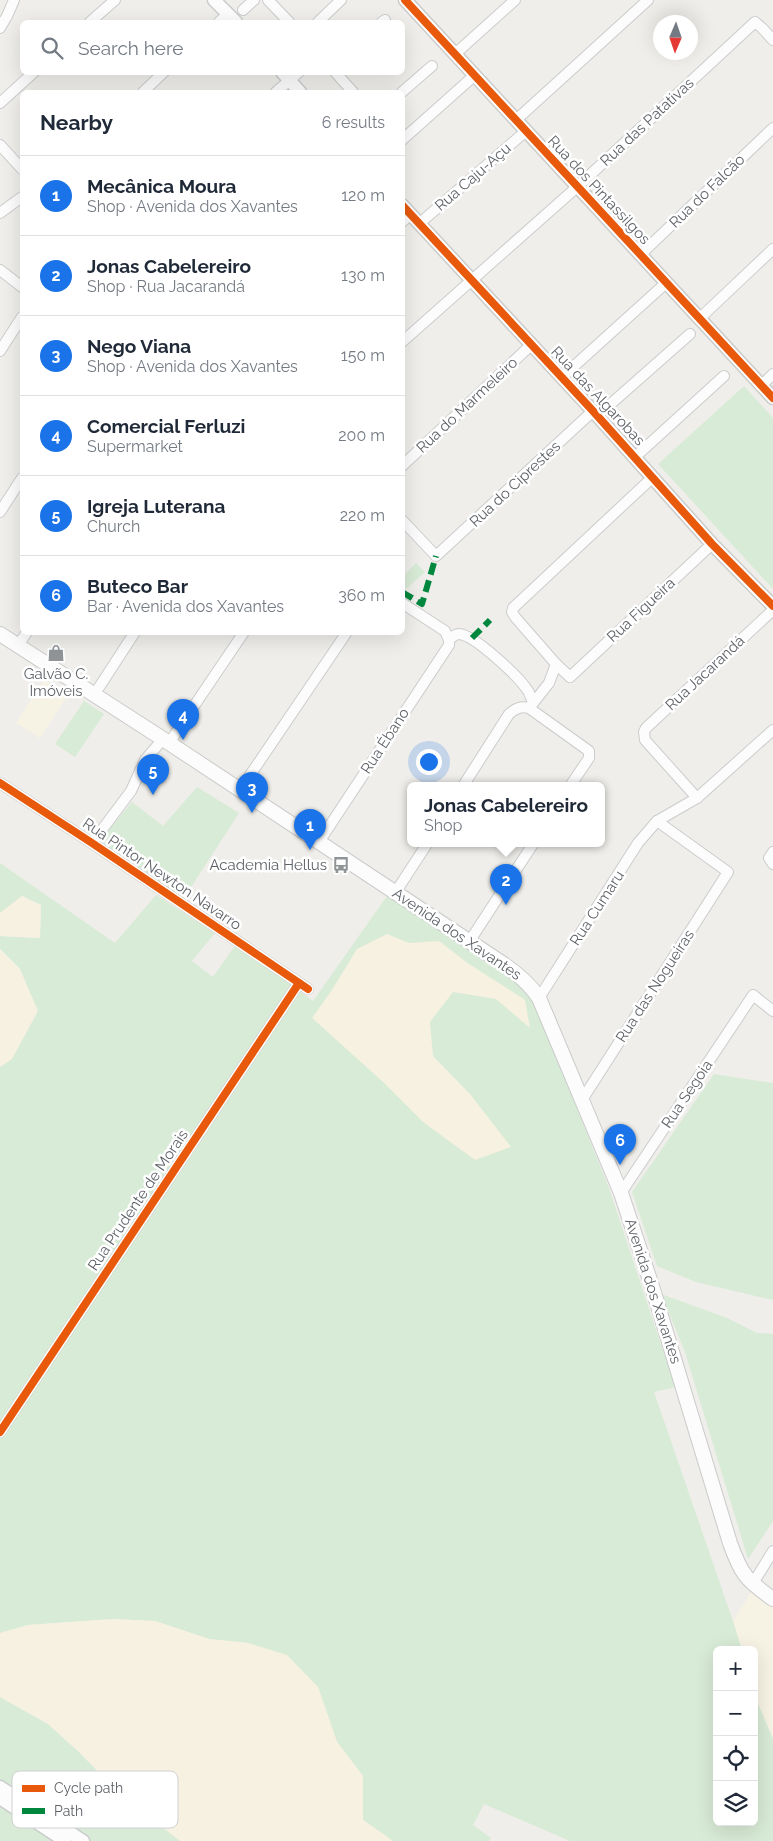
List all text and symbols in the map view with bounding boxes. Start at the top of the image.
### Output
north arrow [653,15,698,60]
search box [20,20,405,75]
icon: search [38,34,66,62]
text: Search here [78,37,184,59]
street label: Rua das Patativas [597,74,697,170]
text: Nearby [40,110,113,135]
text: 6 results [322,113,385,132]
street label: Rua dos Pintassilgos [544,132,654,248]
street label: Rua Caju-Açu [431,139,515,215]
street label: Rua do Falcão [665,150,749,232]
text: Mecânica Moura [87,175,237,197]
text: 1 [52,186,60,205]
text: 120 m [341,186,385,205]
text: Shop · Avenida dos Xavantes [87,197,298,216]
text: Jonas Cabelereiro [87,255,251,277]
text: 2 [51,266,61,285]
text: 130 m [341,266,385,285]
text: Shop · Rua Jacarandá [87,277,245,296]
text: Nego Viana [87,335,191,357]
street label: Rua das Algarobas [547,343,649,449]
text: 3 [52,346,60,365]
text: 150 m [341,346,385,365]
street label: Rua do Marmeleiro [413,353,521,457]
text: Shop · Avenida dos Xavantes [87,357,298,376]
text: Comercial Ferluzi [87,415,245,437]
text: 4 [51,426,61,445]
text: 200 m [338,426,385,445]
text: Supermarket [87,437,183,456]
street label: Rua do Ciprestes [466,437,564,531]
text: Igreja Luterana [87,495,225,517]
text: 5 [52,506,60,525]
text: 220 m [340,506,385,525]
text: Church [87,517,140,536]
street label: Rua Figueira [603,574,679,646]
text: Buteco Bar [87,575,188,597]
text: 6 [51,586,61,605]
text: 360 m [338,586,385,605]
text: Bar · Avenida dos Xavantes [87,597,284,616]
street label: Rua Jacarandá [662,632,748,714]
shop icon: Galvão C. Imóveis [46,643,66,663]
place label: Galvão C. Imóveis [24,665,88,700]
pin: 4 [167,699,199,740]
street label: Rua Ébano [357,705,413,777]
your location [416,749,442,775]
pin: 5 [137,754,169,795]
pin: 3 [236,772,268,813]
popup [407,782,605,847]
text: Jonas Cabelereiro [424,794,588,816]
pin: 1 [294,809,326,850]
street label: Rua Pintor Newton Navarro [79,814,245,934]
text: Shop [424,816,462,835]
bus stop icon: Academia Hellus [331,855,351,875]
place label: Academia Hellus [209,856,327,874]
pin: 2 [490,864,522,905]
street label: Rua Cumaru [566,867,628,949]
street label: Avenida dos Xavantes [389,884,525,984]
street label: Rua das Nogueiras [612,926,698,1046]
street label: Rua Segoia [658,1057,716,1131]
pin: 6 [604,1124,636,1165]
street label: Rua Prudente de Morais [84,1126,192,1274]
street label: Avenida dos Xavantes [621,1216,685,1366]
map controls [713,1646,758,1826]
button: + [713,1646,758,1691]
button: − [713,1691,758,1736]
button: locate [713,1736,758,1781]
legend [12,1771,178,1828]
text: Cycle path [54,1780,123,1796]
button: layers [713,1781,758,1826]
text: Path [54,1803,83,1819]

